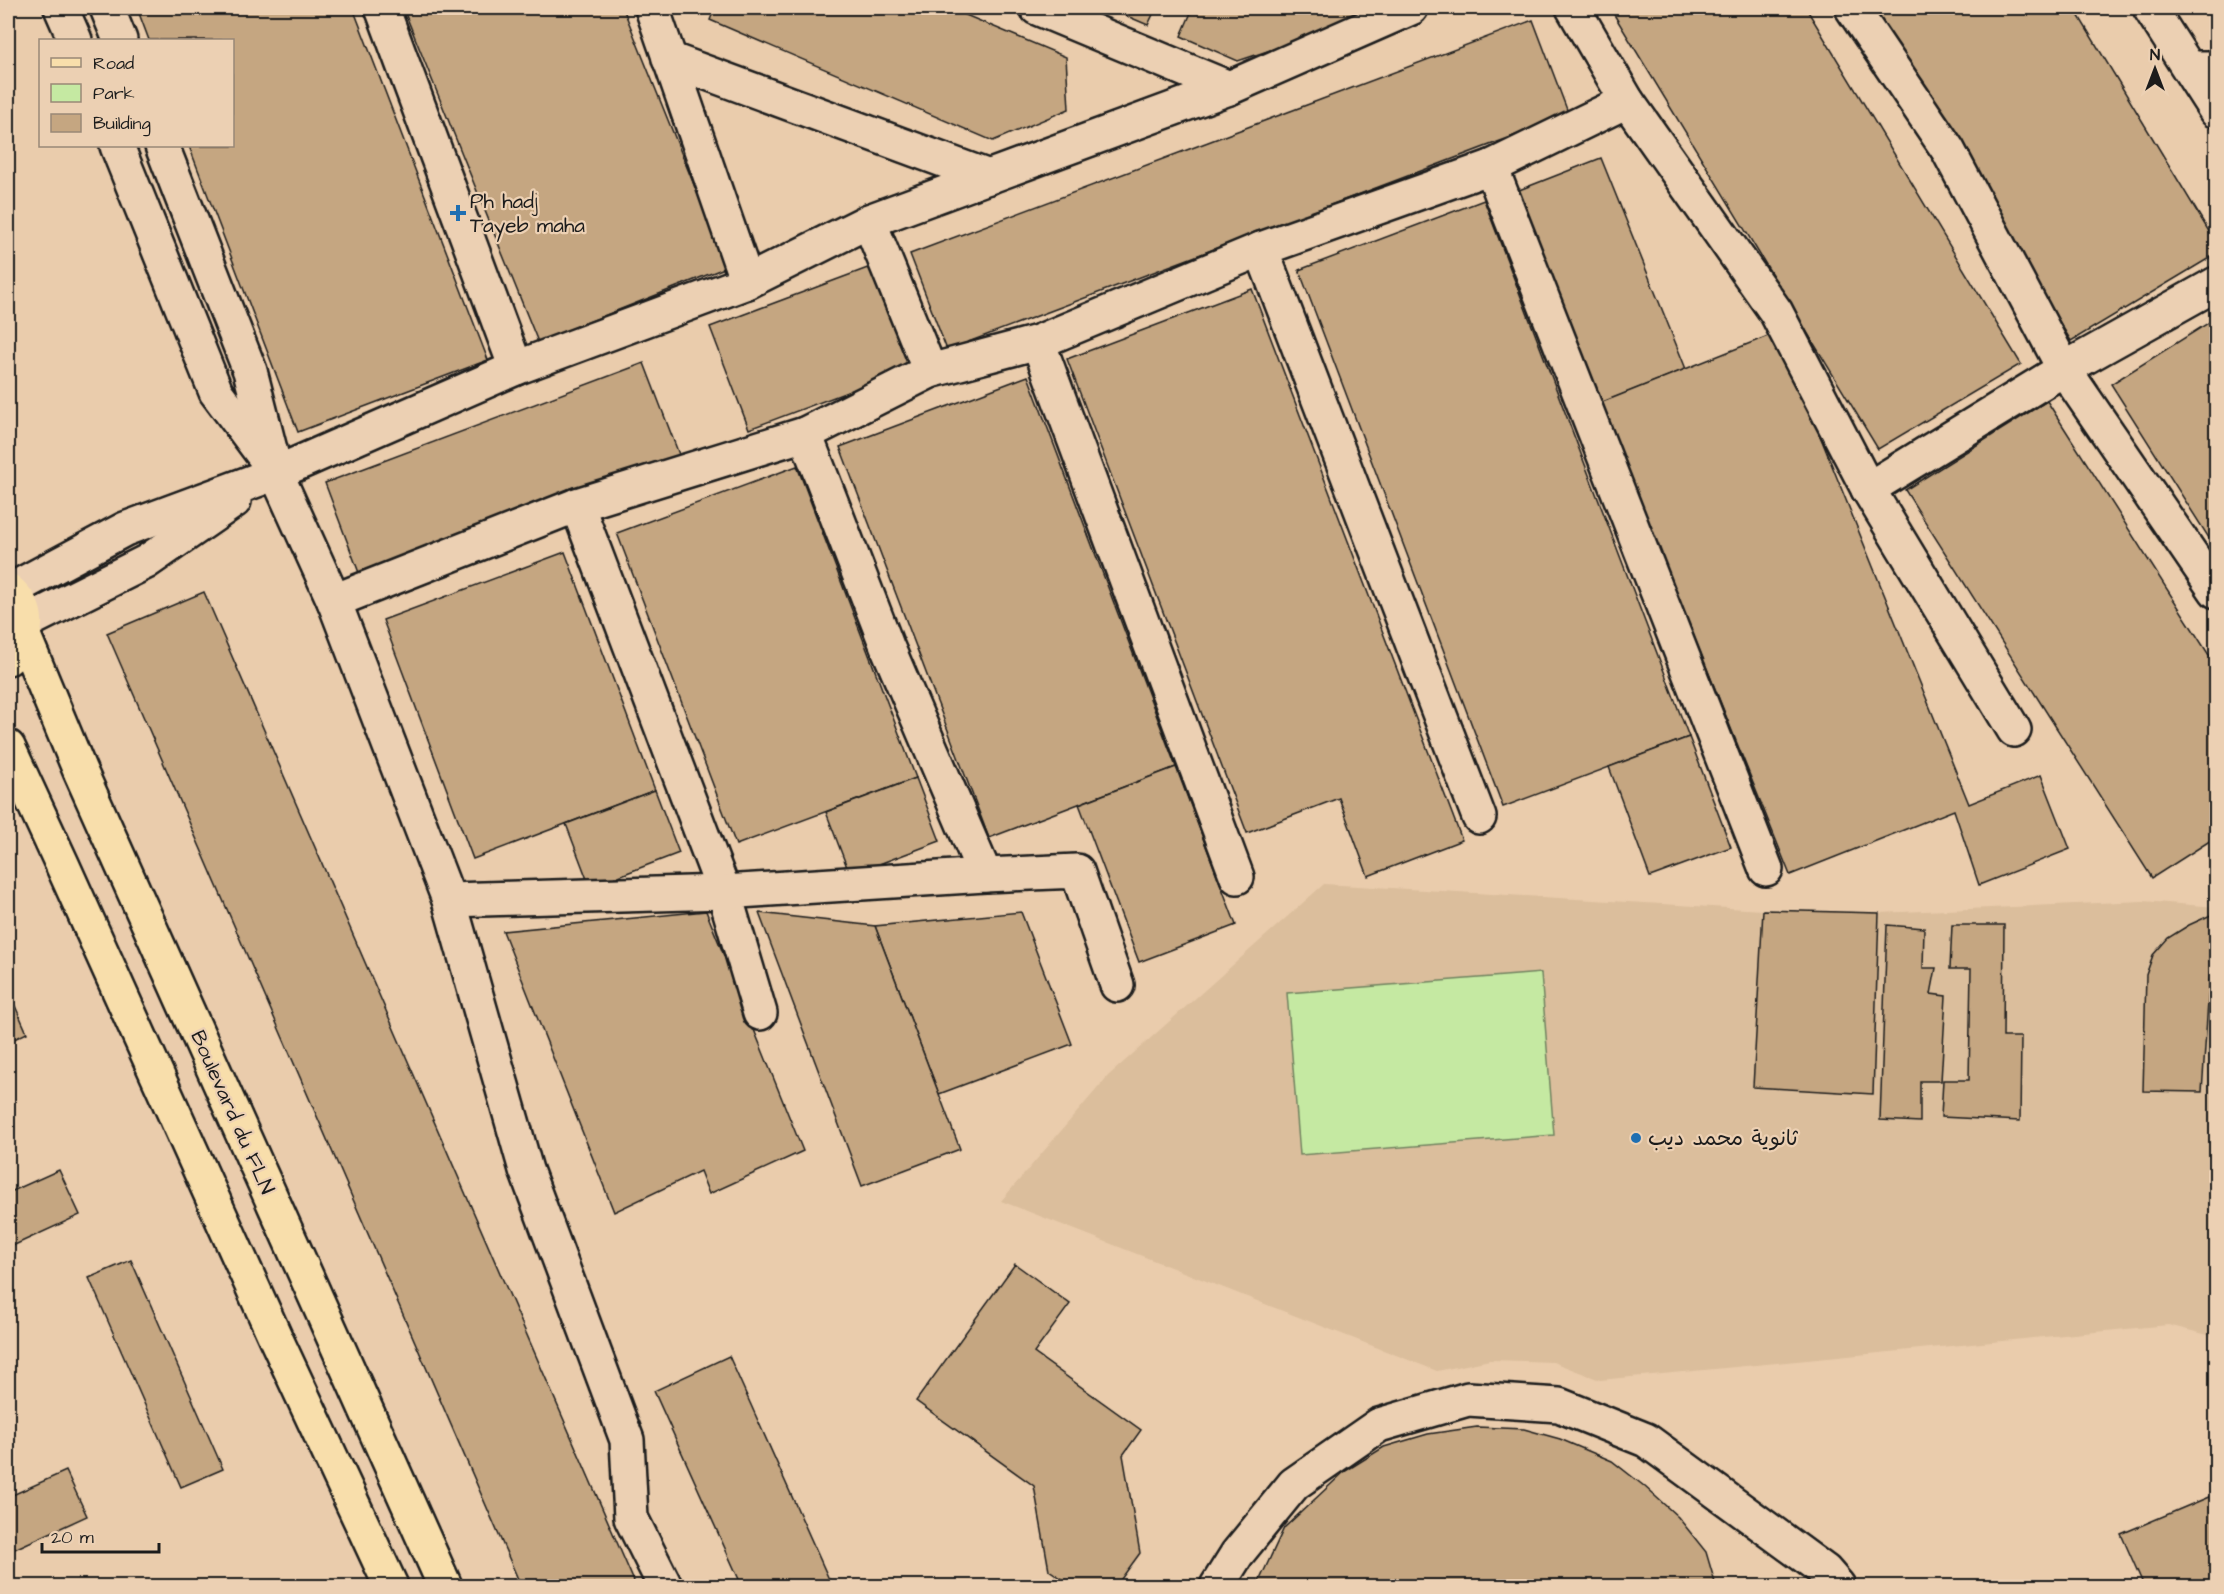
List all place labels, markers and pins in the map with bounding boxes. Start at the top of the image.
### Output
place label: Ph hadj Tayeb maha [470,187,585,242]
marker: Ph hadj Tayeb maha [451,206,465,220]
place label: ثانوية محمد ديب [1648,1124,1799,1153]
marker: ثانوية محمد ديب [1629,1131,1643,1145]

